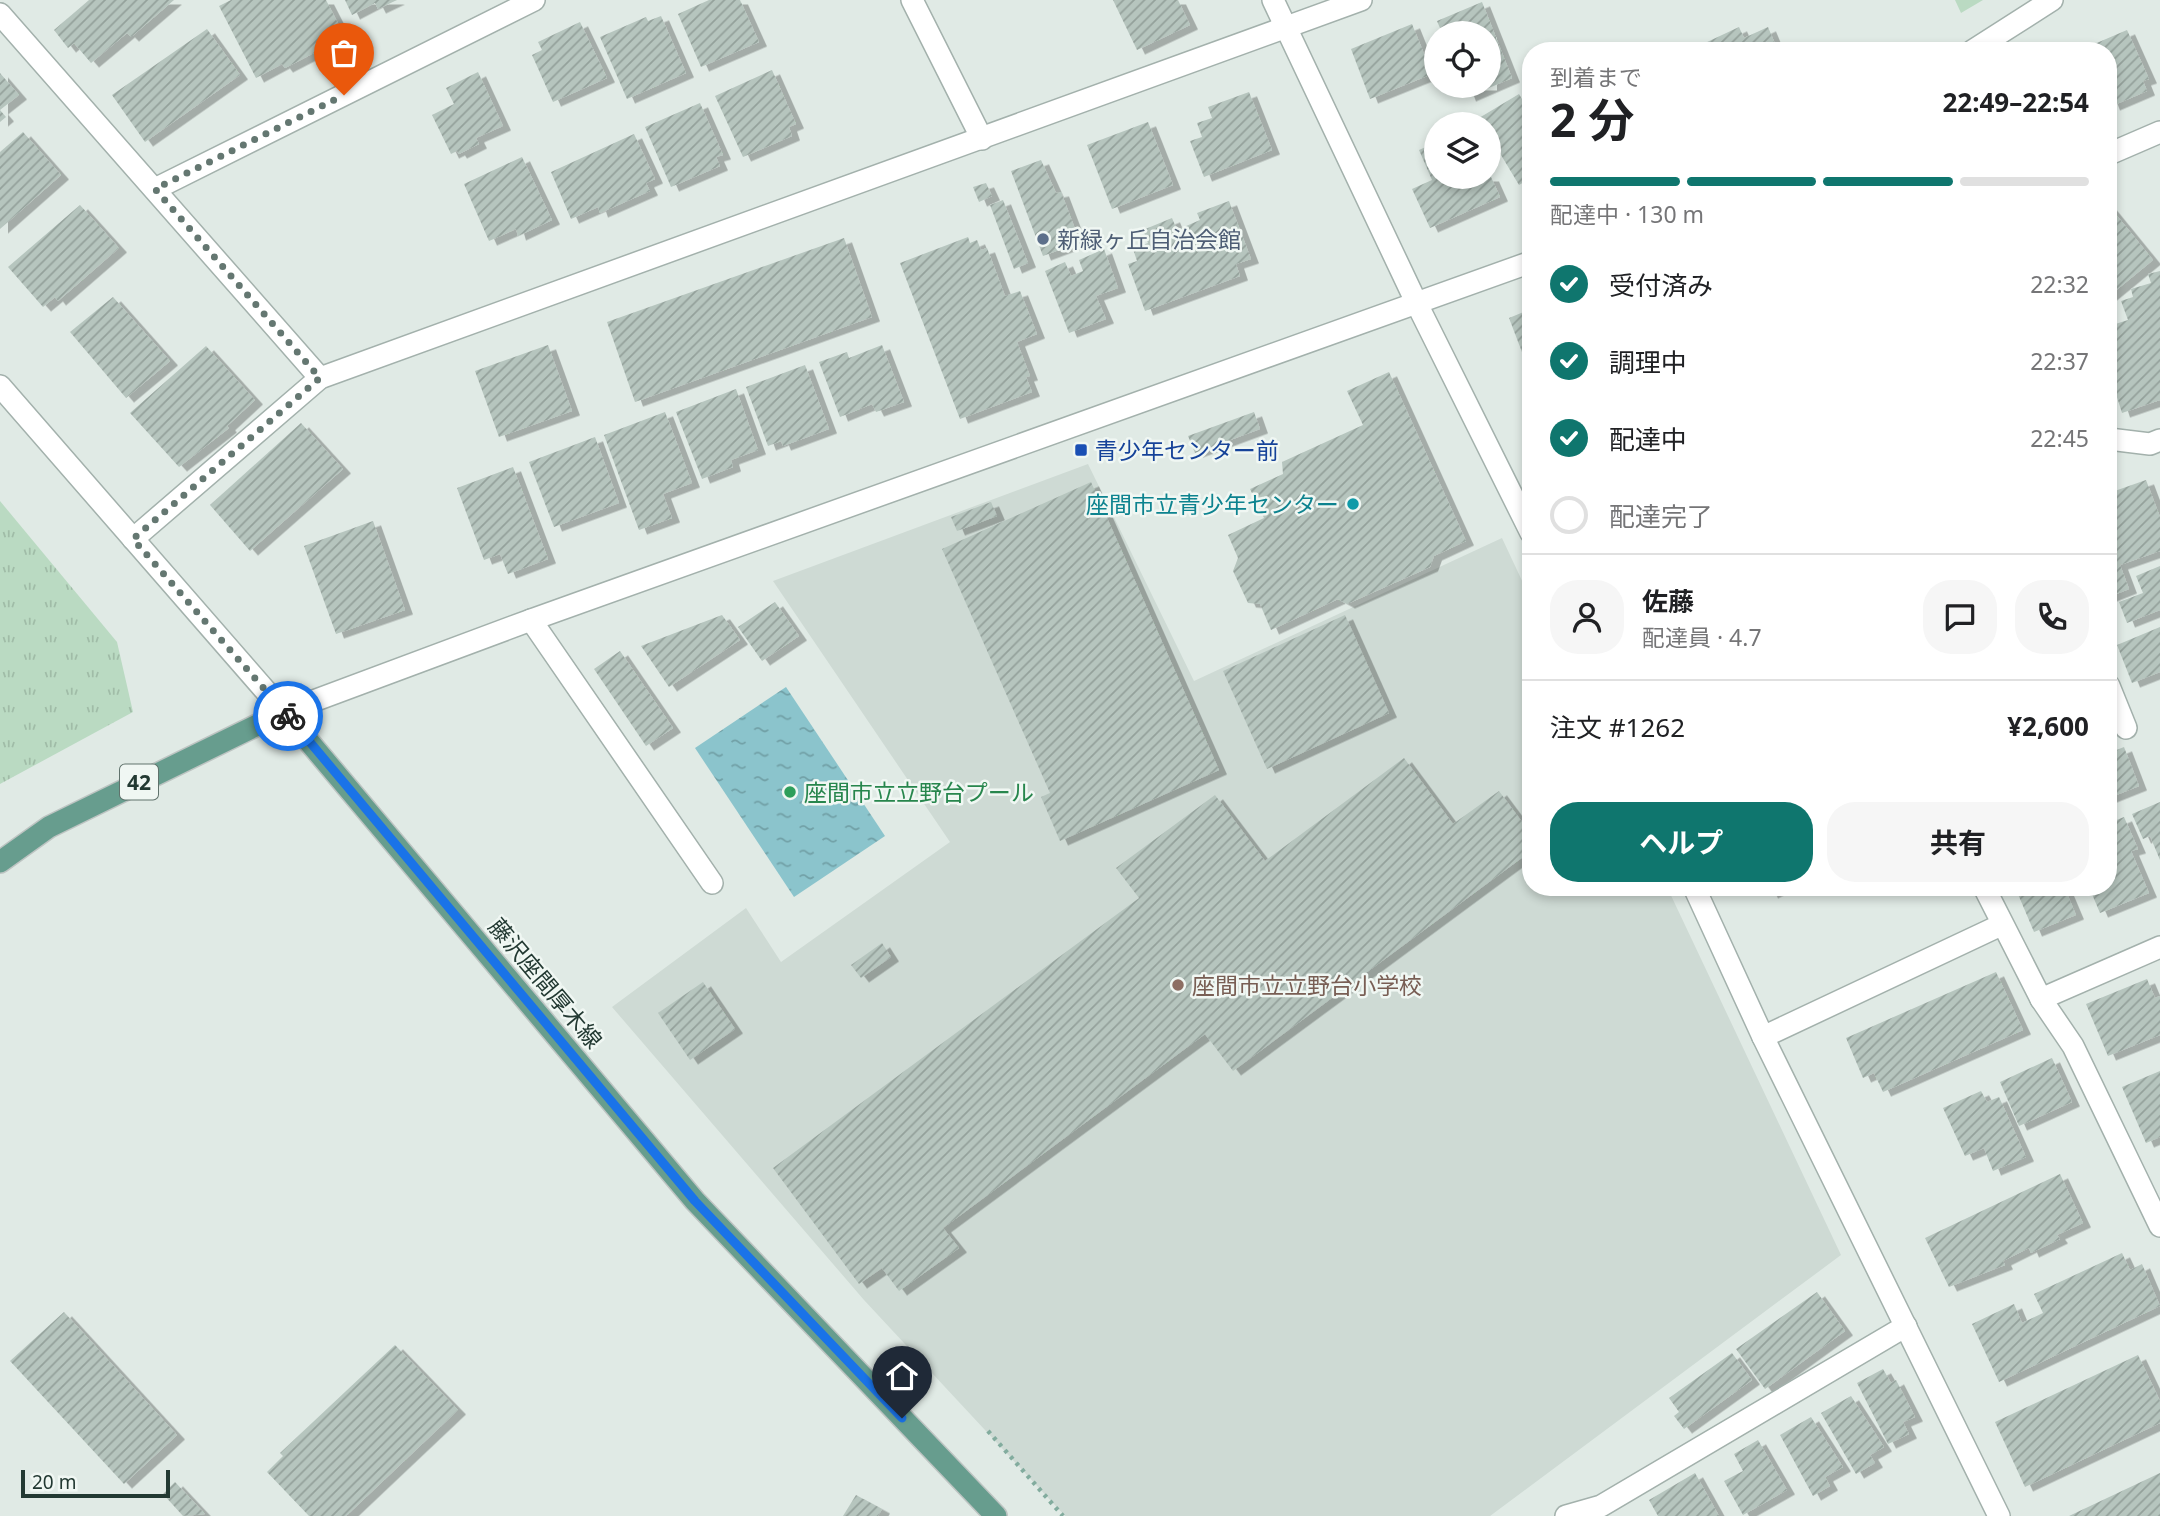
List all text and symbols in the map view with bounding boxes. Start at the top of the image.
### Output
map controls [1424,21,1501,189]
button: locate [1424,21,1501,98]
pin [314,23,374,95]
icon: bag [325,34,363,72]
text: 到着まで [1550,61,1642,93]
text: 22:49–22:54 [1942,84,2089,120]
text: 2 分 [1550,88,1634,150]
button: layers [1424,112,1501,189]
text: 配達中 · 130 m [1550,198,1704,230]
place label: 新緑ヶ丘自治会館 [1057,223,1241,255]
marker: 新緑ヶ丘自治会館 [1035,231,1051,247]
icon: check [1550,265,1588,303]
text: 受付済み [1609,267,1713,303]
text: 22:32 [2030,268,2089,300]
icon: check [1550,342,1588,380]
text: 調理中 [1609,344,1687,380]
text: 22:37 [2030,345,2089,377]
icon: check [1550,419,1588,457]
text: 配達中 [1609,421,1687,457]
text: 22:45 [2030,422,2089,454]
place label: 青少年センター前 [1095,434,1279,466]
marker: 青少年センター前 [1073,442,1089,458]
place label: 座間市立青少年センター [1086,488,1339,520]
marker: 座間市立青少年センター [1345,496,1361,512]
text: 配達完了 [1609,498,1713,534]
button: person [1550,580,1624,654]
button: chat [1923,580,1997,654]
button: phone [2015,580,2089,654]
text: 佐藤 [1642,583,1694,619]
text: 配達員 · 4.7 [1642,621,1762,653]
courier [253,681,323,751]
icon: bike [269,697,307,735]
text: ¥2,600 [2007,708,2089,744]
text: 注文 #1262 [1550,709,1685,745]
road number: 42 [120,764,158,800]
place label: 座間市立立野台プール [804,776,1034,808]
marker: 座間市立立野台プール [782,784,798,800]
button: ヘルプ [1550,802,1813,882]
button: 共有 [1827,802,2089,882]
street label: 藤沢座間厚木線 [482,911,610,1055]
place label: 座間市立立野台小学校 [1192,969,1422,1001]
marker: 座間市立立野台小学校 [1170,977,1186,993]
pin [872,1346,932,1418]
icon: home [883,1357,921,1395]
scale bar [21,1467,170,1499]
text: 20 m [32,1469,76,1495]

